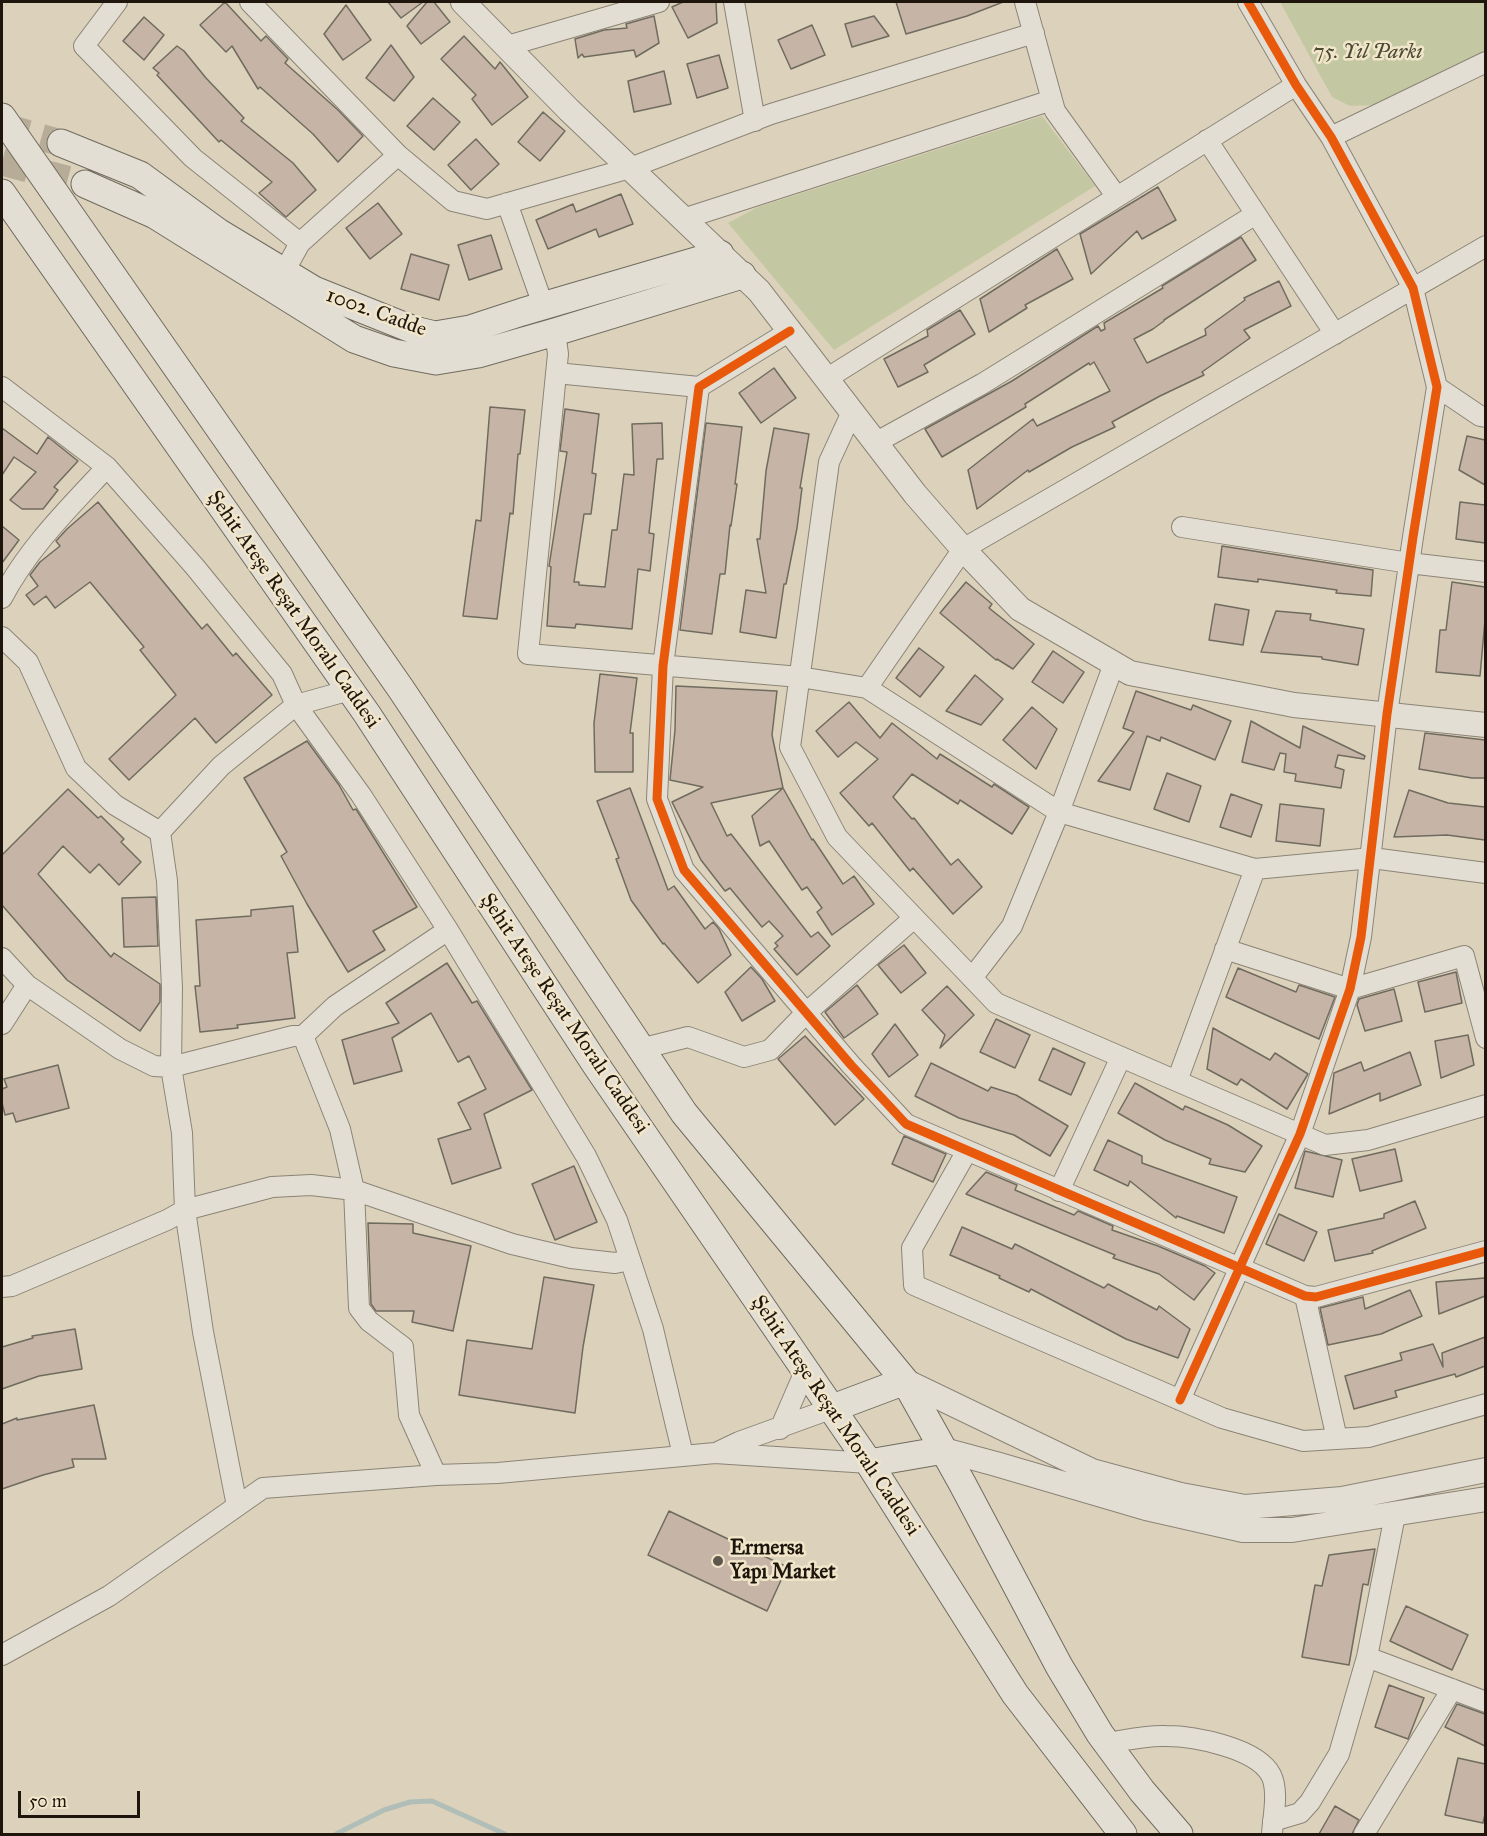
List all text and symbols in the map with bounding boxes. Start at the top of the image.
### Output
park label: 75. Yıl Parkı [1314,40,1422,66]
street label: 1002. Cadde [322,283,430,343]
street label: Şehit Ateşe Reşat Moralı Caddesi [201,486,385,734]
street label: Şehit Ateşe Reşat Moralı Caddesi [474,889,654,1139]
street label: Şehit Ateşe Reşat Moralı Caddesi [745,1291,925,1541]
place label: Ermersa Yapı Market [730,1536,836,1586]
marker: Ermersa Yapı Market [711,1554,725,1568]
scale bar [21,1779,142,1817]
text: 50 m [29,1790,67,1812]

